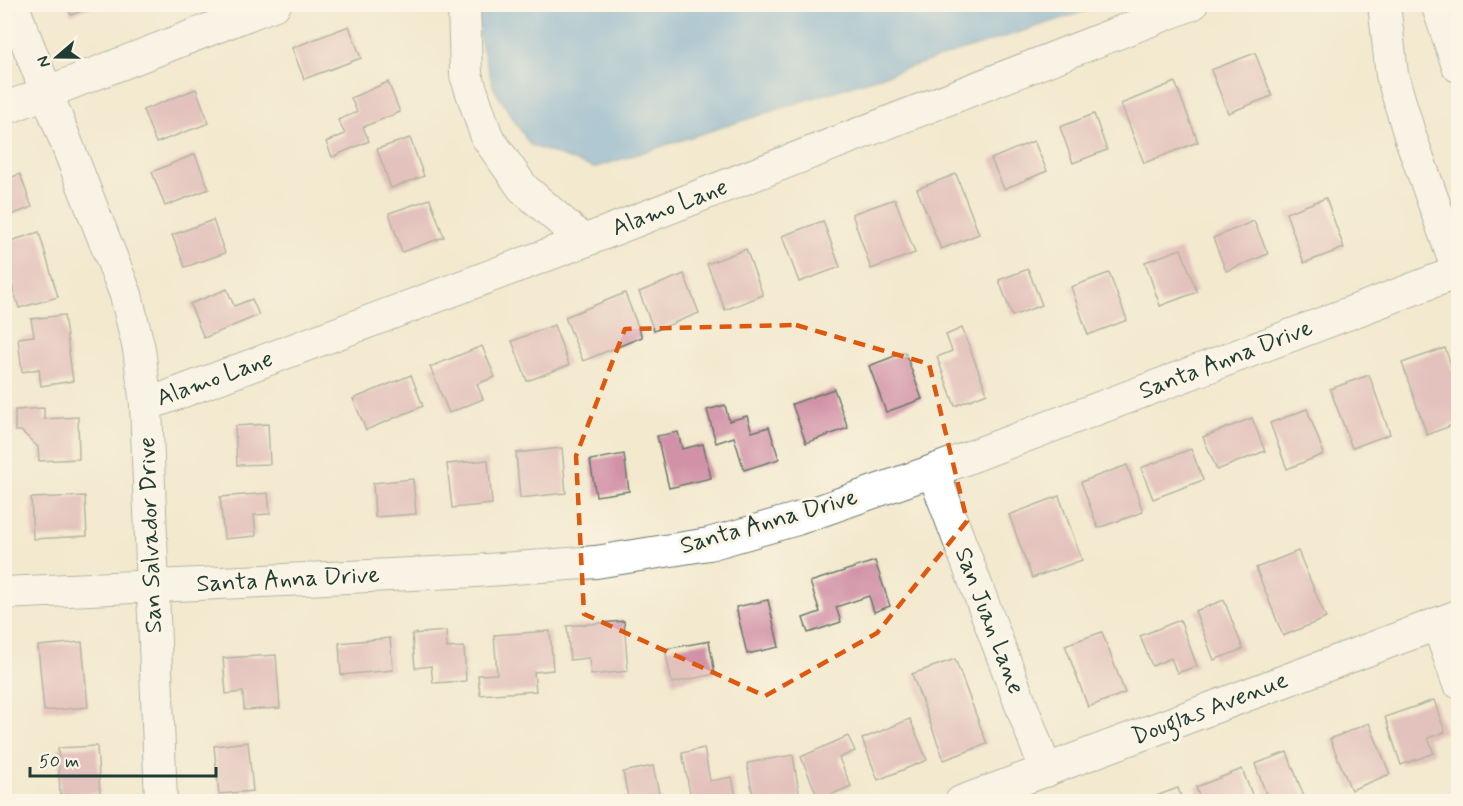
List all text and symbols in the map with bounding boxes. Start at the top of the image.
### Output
north arrow [27,27,87,87]
text: N [33,53,56,70]
street label: Alamo Lane [608,172,732,244]
street label: Santa Anna Drive [1135,313,1317,407]
street label: Alamo Lane [153,344,277,414]
street label: San Salvador Drive [132,436,170,634]
street label: Santa Anna Drive [677,482,861,562]
street label: San Juan Lane [947,543,1031,699]
street label: Santa Anna Drive [196,560,380,600]
street label: Douglas Avenue [1128,665,1294,756]
scale bar [30,740,216,778]
text: 50 m [39,750,79,774]

